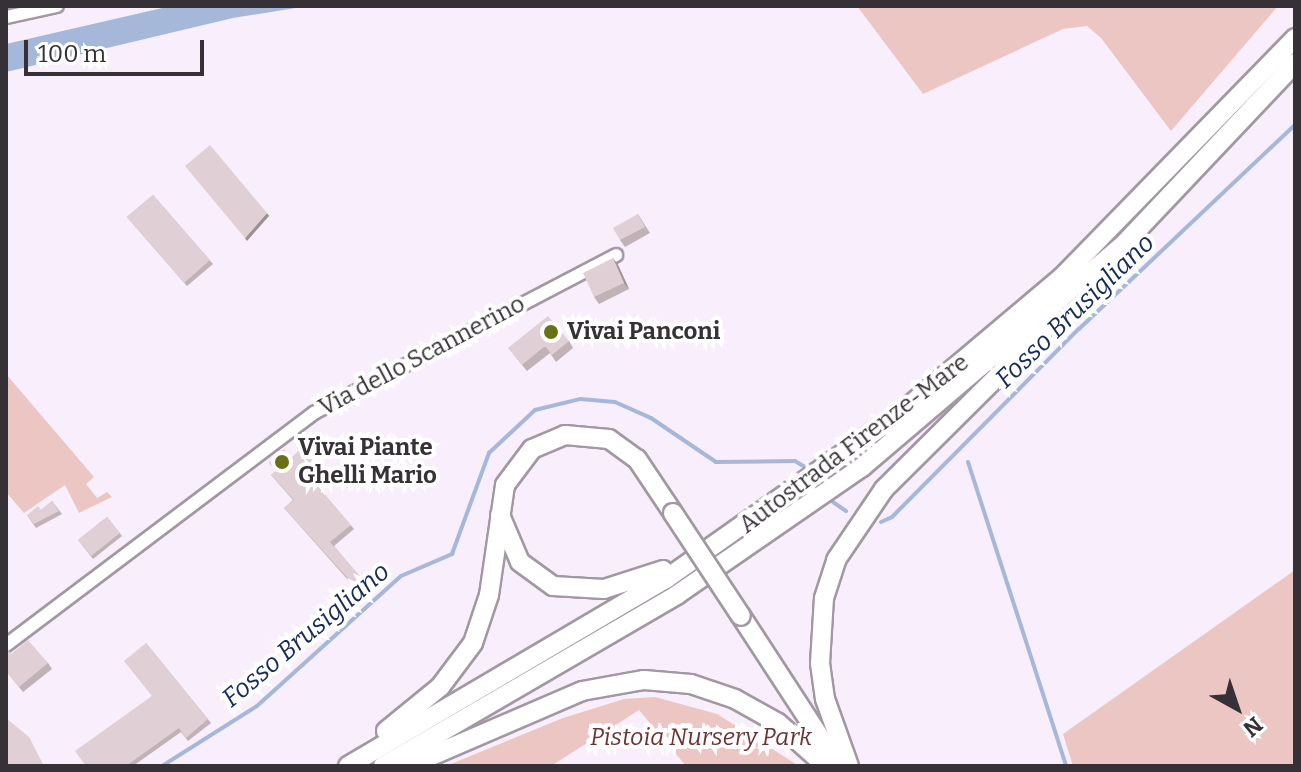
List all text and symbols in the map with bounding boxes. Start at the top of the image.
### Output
scale bar [28,24,208,74]
text: 100 m [38,40,106,68]
water label: Fosso Brusigliano [989,227,1161,395]
street label: Via dello Scannerino [314,290,530,422]
place label: Vivai Panconi [567,318,720,346]
marker: Vivai Panconi [542,323,560,341]
street label: Autostrada Firenze-Mare [734,348,974,540]
place label: Vivai Piante Ghelli Mario [298,434,437,490]
marker: Vivai Piante Ghelli Mario [273,453,291,471]
water label: Fosso Brusigliano [216,556,396,714]
north arrow [1197,668,1277,748]
text: N [1238,711,1268,743]
park label: Pistoia Nursery Park [590,724,812,752]

